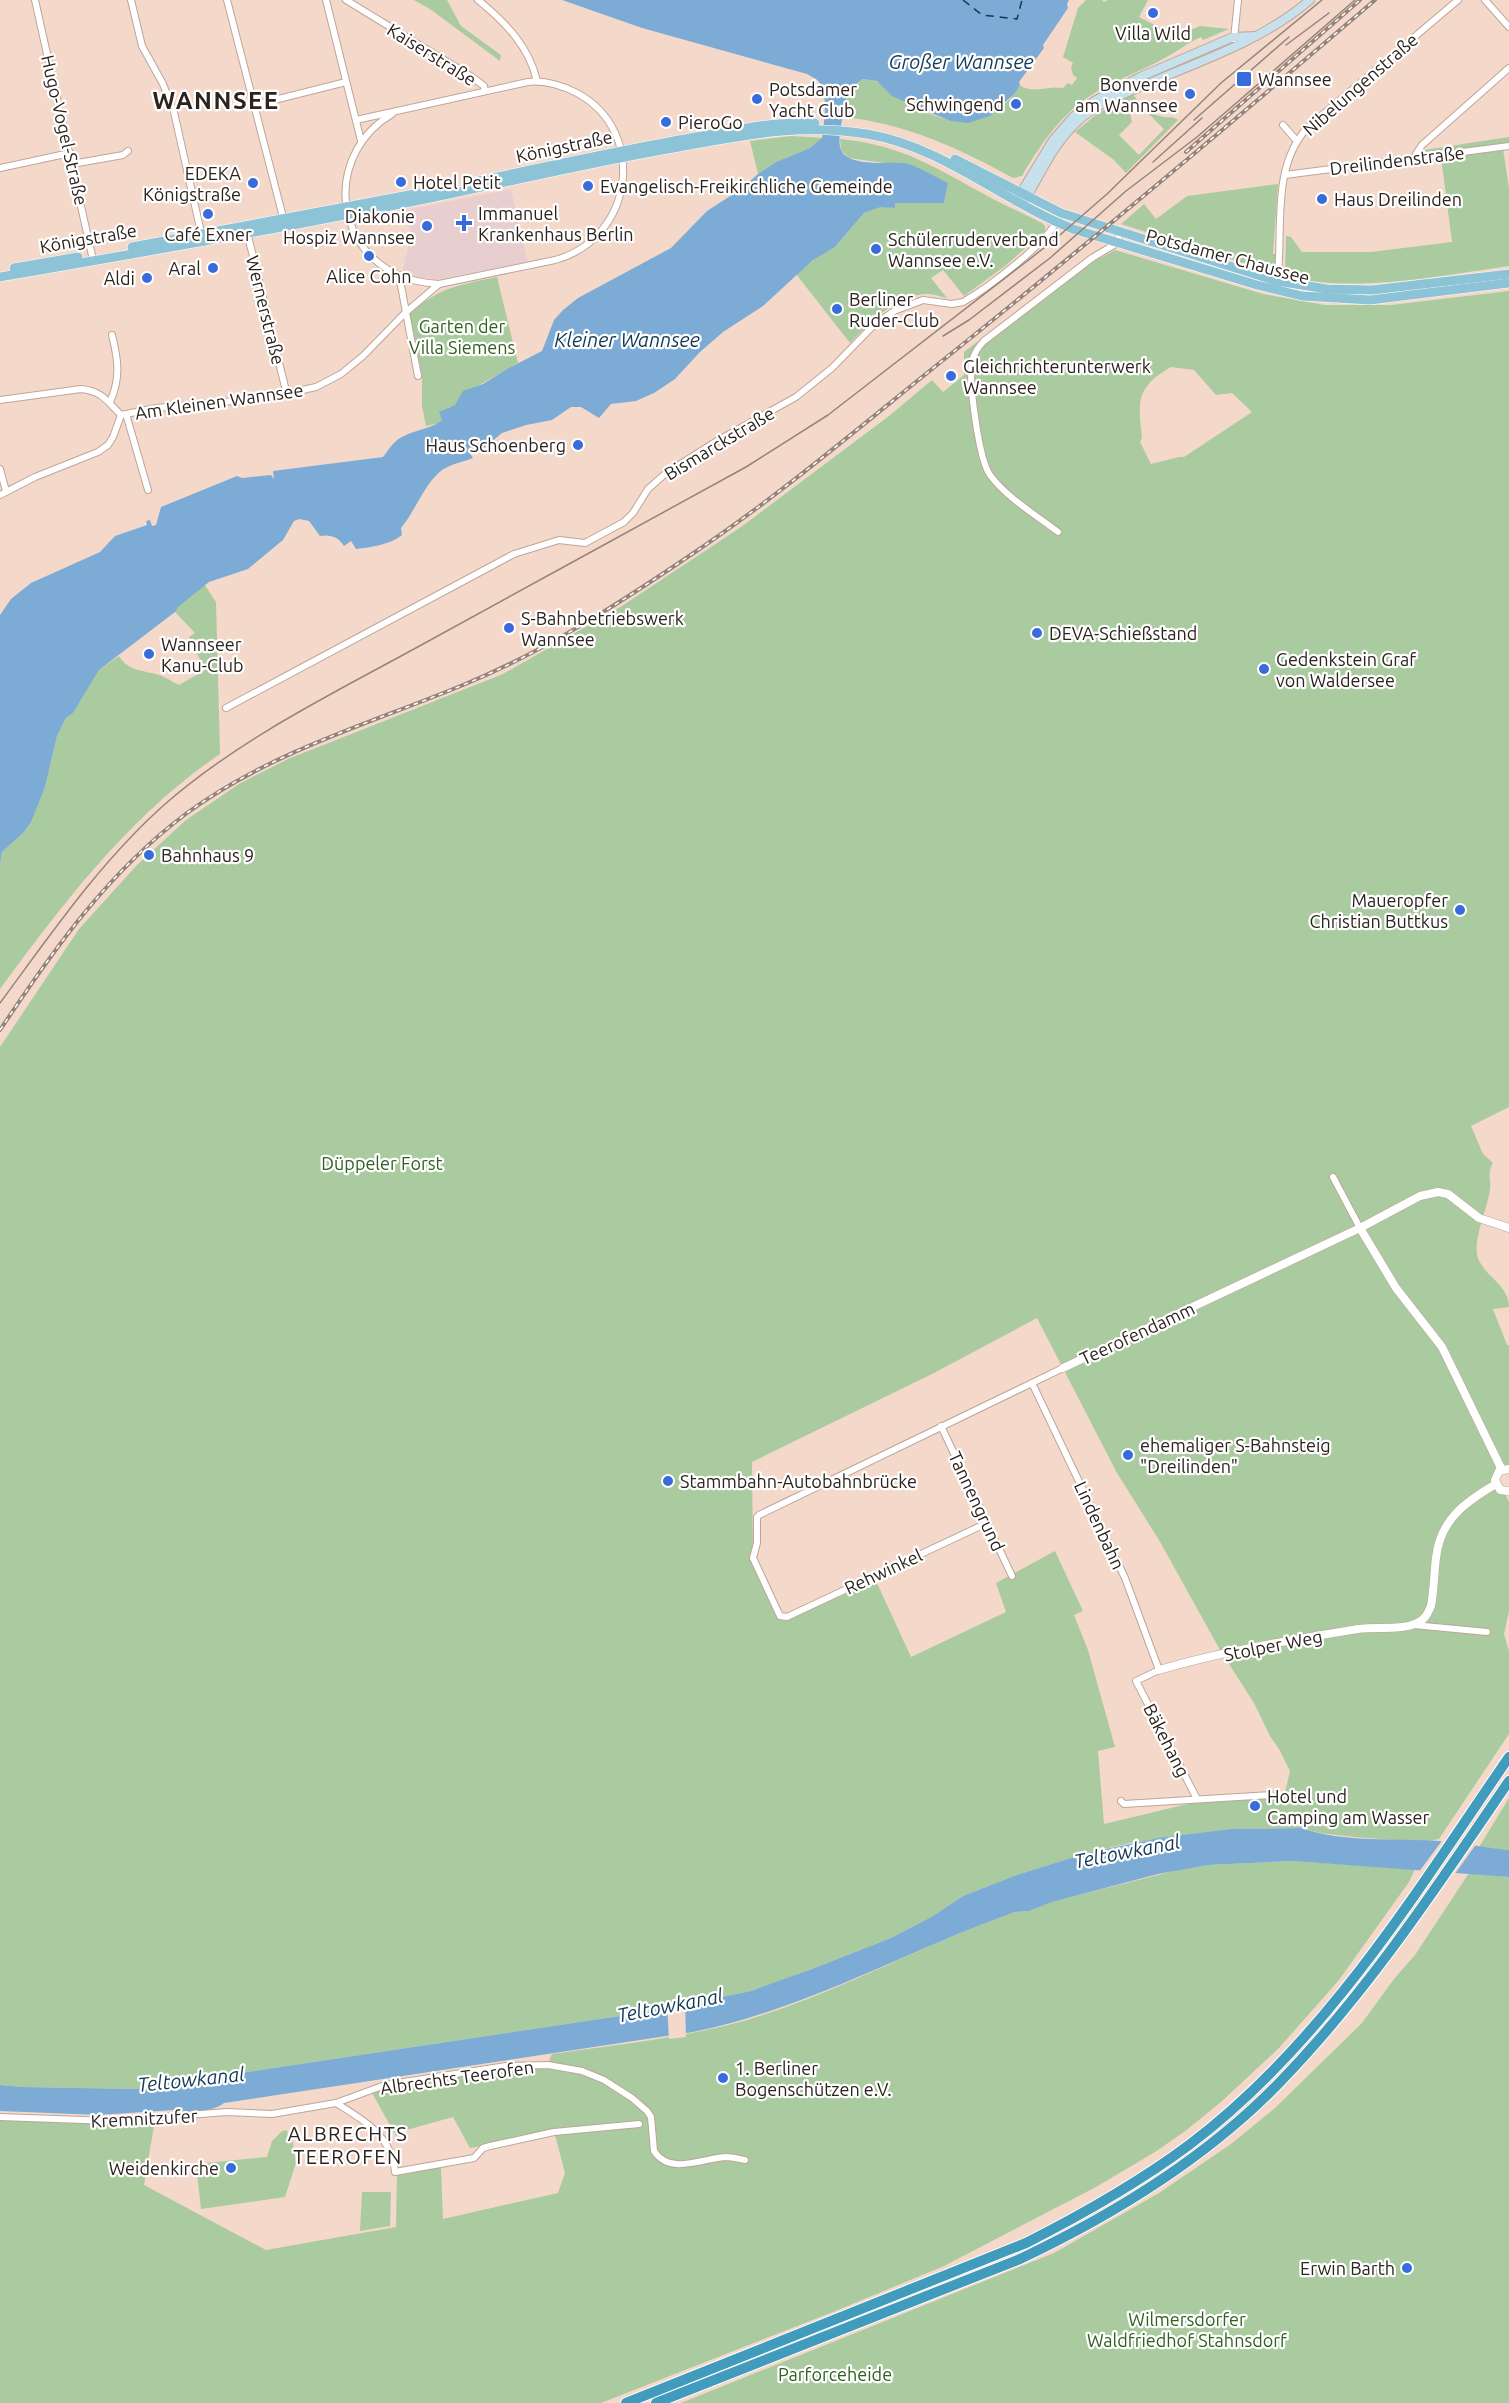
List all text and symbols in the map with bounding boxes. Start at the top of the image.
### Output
marker: Villa Wild [1146,6,1160,20]
street label: Kaiserstraße [384,19,480,89]
place label: Villa Wild [1115,23,1191,43]
street label: Nibelungenstraße [1299,29,1421,139]
water label: Großer Wannsee [888,50,1034,73]
street label: Hugo-Vogel-Straße [38,53,92,207]
place label: Wannsee [1258,69,1332,89]
marker: Wannsee [1235,70,1253,88]
place label: Bonverde am Wannsee [1075,74,1178,115]
place label: Potsdamer Yacht Club [769,79,857,120]
district label: WANNSEE [152,87,280,114]
marker: Bonverde am Wannsee [1183,87,1197,101]
marker: Potsdamer Yacht Club [750,92,764,106]
place label: Schwingend [906,94,1004,114]
marker: Schwingend [1009,97,1023,111]
place label: PieroGo [678,112,743,132]
marker: PieroGo [659,115,673,129]
street label: Königstraße [514,126,614,166]
street label: Dreilindenstraße [1328,142,1466,178]
place label: EDEKA Königstraße [143,163,241,204]
place label: Hotel Petit [413,172,501,192]
marker: Hotel Petit [394,175,408,189]
marker: EDEKA Königstraße [246,176,260,190]
place label: Evangelisch-Freikirchliche Gemeinde [600,176,893,196]
marker: Evangelisch-Freikirchliche Gemeinde [581,179,595,193]
place label: Haus Dreilinden [1334,189,1462,209]
marker: Haus Dreilinden [1315,192,1329,206]
place label: Immanuel Krankenhaus Berlin [478,203,634,244]
place label: Diakonie Hospiz Wannsee [283,206,415,247]
marker: Café Exner [201,207,215,221]
marker: Immanuel Krankenhaus Berlin [455,214,473,232]
marker: Diakonie Hospiz Wannsee [420,219,434,233]
street label: Königstraße [38,220,138,256]
place label: Café Exner [164,224,252,244]
street label: Potsdamer Chaussee [1144,225,1312,287]
place label: Schülerruderverband Wannsee e.V. [888,229,1059,270]
marker: Schülerruderverband Wannsee e.V. [869,242,883,256]
marker: Alice Cohn [362,249,376,263]
street label: Wernerstraße [243,253,289,367]
place label: Aral [169,258,201,278]
marker: Aral [206,261,220,275]
place label: Alice Cohn [326,266,412,286]
place label: Aldi [104,268,135,288]
marker: Aldi [140,271,154,285]
place label: Berliner Ruder-Club [849,289,939,330]
marker: Berliner Ruder-Club [830,302,844,316]
park label: Garten der Villa Siemens [409,316,515,357]
water label: Kleiner Wannsee [554,328,700,351]
place label: Gleichrichterunterwerk Wannsee [963,356,1151,397]
marker: Gleichrichterunterwerk Wannsee [944,369,958,383]
street label: Am Kleinen Wannsee [134,379,304,423]
street label: Bismarckstraße [661,402,777,484]
place label: Haus Schoenberg [426,435,566,455]
marker: Haus Schoenberg [571,438,585,452]
place label: S-Bahnbetriebswerk Wannsee [521,608,684,649]
marker: S-Bahnbetriebswerk Wannsee [502,621,516,635]
place label: DEVA-Schießstand [1049,623,1197,643]
marker: DEVA-Schießstand [1030,626,1044,640]
place label: Wannseer Kanu-Club [161,634,244,675]
marker: Wannseer Kanu-Club [142,647,156,661]
place label: Gedenkstein Graf von Waldersee [1276,649,1416,690]
marker: Gedenkstein Graf von Waldersee [1257,662,1271,676]
place label: Bahnhaus 9 [161,845,254,865]
marker: Bahnhaus 9 [142,848,156,862]
place label: Maueropfer Christian Buttkus [1310,890,1448,931]
marker: Maueropfer Christian Buttkus [1453,903,1467,917]
park label: Düppeler Forst [321,1153,443,1173]
street label: Teerofendamm [1076,1298,1198,1368]
place label: ehemaliger S-Bahnsteig "Dreilinden" [1140,1435,1331,1476]
street label: Tannengrund [945,1448,1009,1554]
marker: ehemaliger S-Bahnsteig "Dreilinden" [1121,1448,1135,1462]
place label: Stammbahn-Autobahnbrücke [680,1471,917,1491]
marker: Stammbahn-Autobahnbrücke [661,1474,675,1488]
street label: Lindenbahn [1071,1478,1129,1572]
street label: Rehwinkel [841,1544,925,1598]
street label: Stolper Weg [1222,1626,1324,1664]
street label: Bäkehang [1140,1700,1194,1780]
place label: Hotel und Camping am Wasser [1267,1786,1430,1827]
marker: Hotel und Camping am Wasser [1248,1799,1262,1813]
water label: Teltowkanal [1072,1829,1182,1873]
water label: Teltowkanal [615,1983,725,2027]
street label: Albrechts Teerofen [379,2056,535,2098]
place label: 1. Berliner Bogenschützen e.V. [735,2058,892,2099]
water label: Teltowkanal [136,2062,246,2096]
marker: 1. Berliner Bogenschützen e.V. [716,2071,730,2085]
street label: Kremnitzufer [90,2105,198,2131]
district label: ALBRECHTS TEEROFEN [288,2122,408,2168]
place label: Weidenkirche [109,2158,219,2178]
marker: Weidenkirche [224,2161,238,2175]
place label: Erwin Barth [1300,2258,1395,2278]
marker: Erwin Barth [1400,2261,1414,2275]
park label: Wilmersdorfer Waldfriedhof Stahnsdorf [1087,2309,1287,2350]
park label: Parforceheide [778,2364,892,2384]

